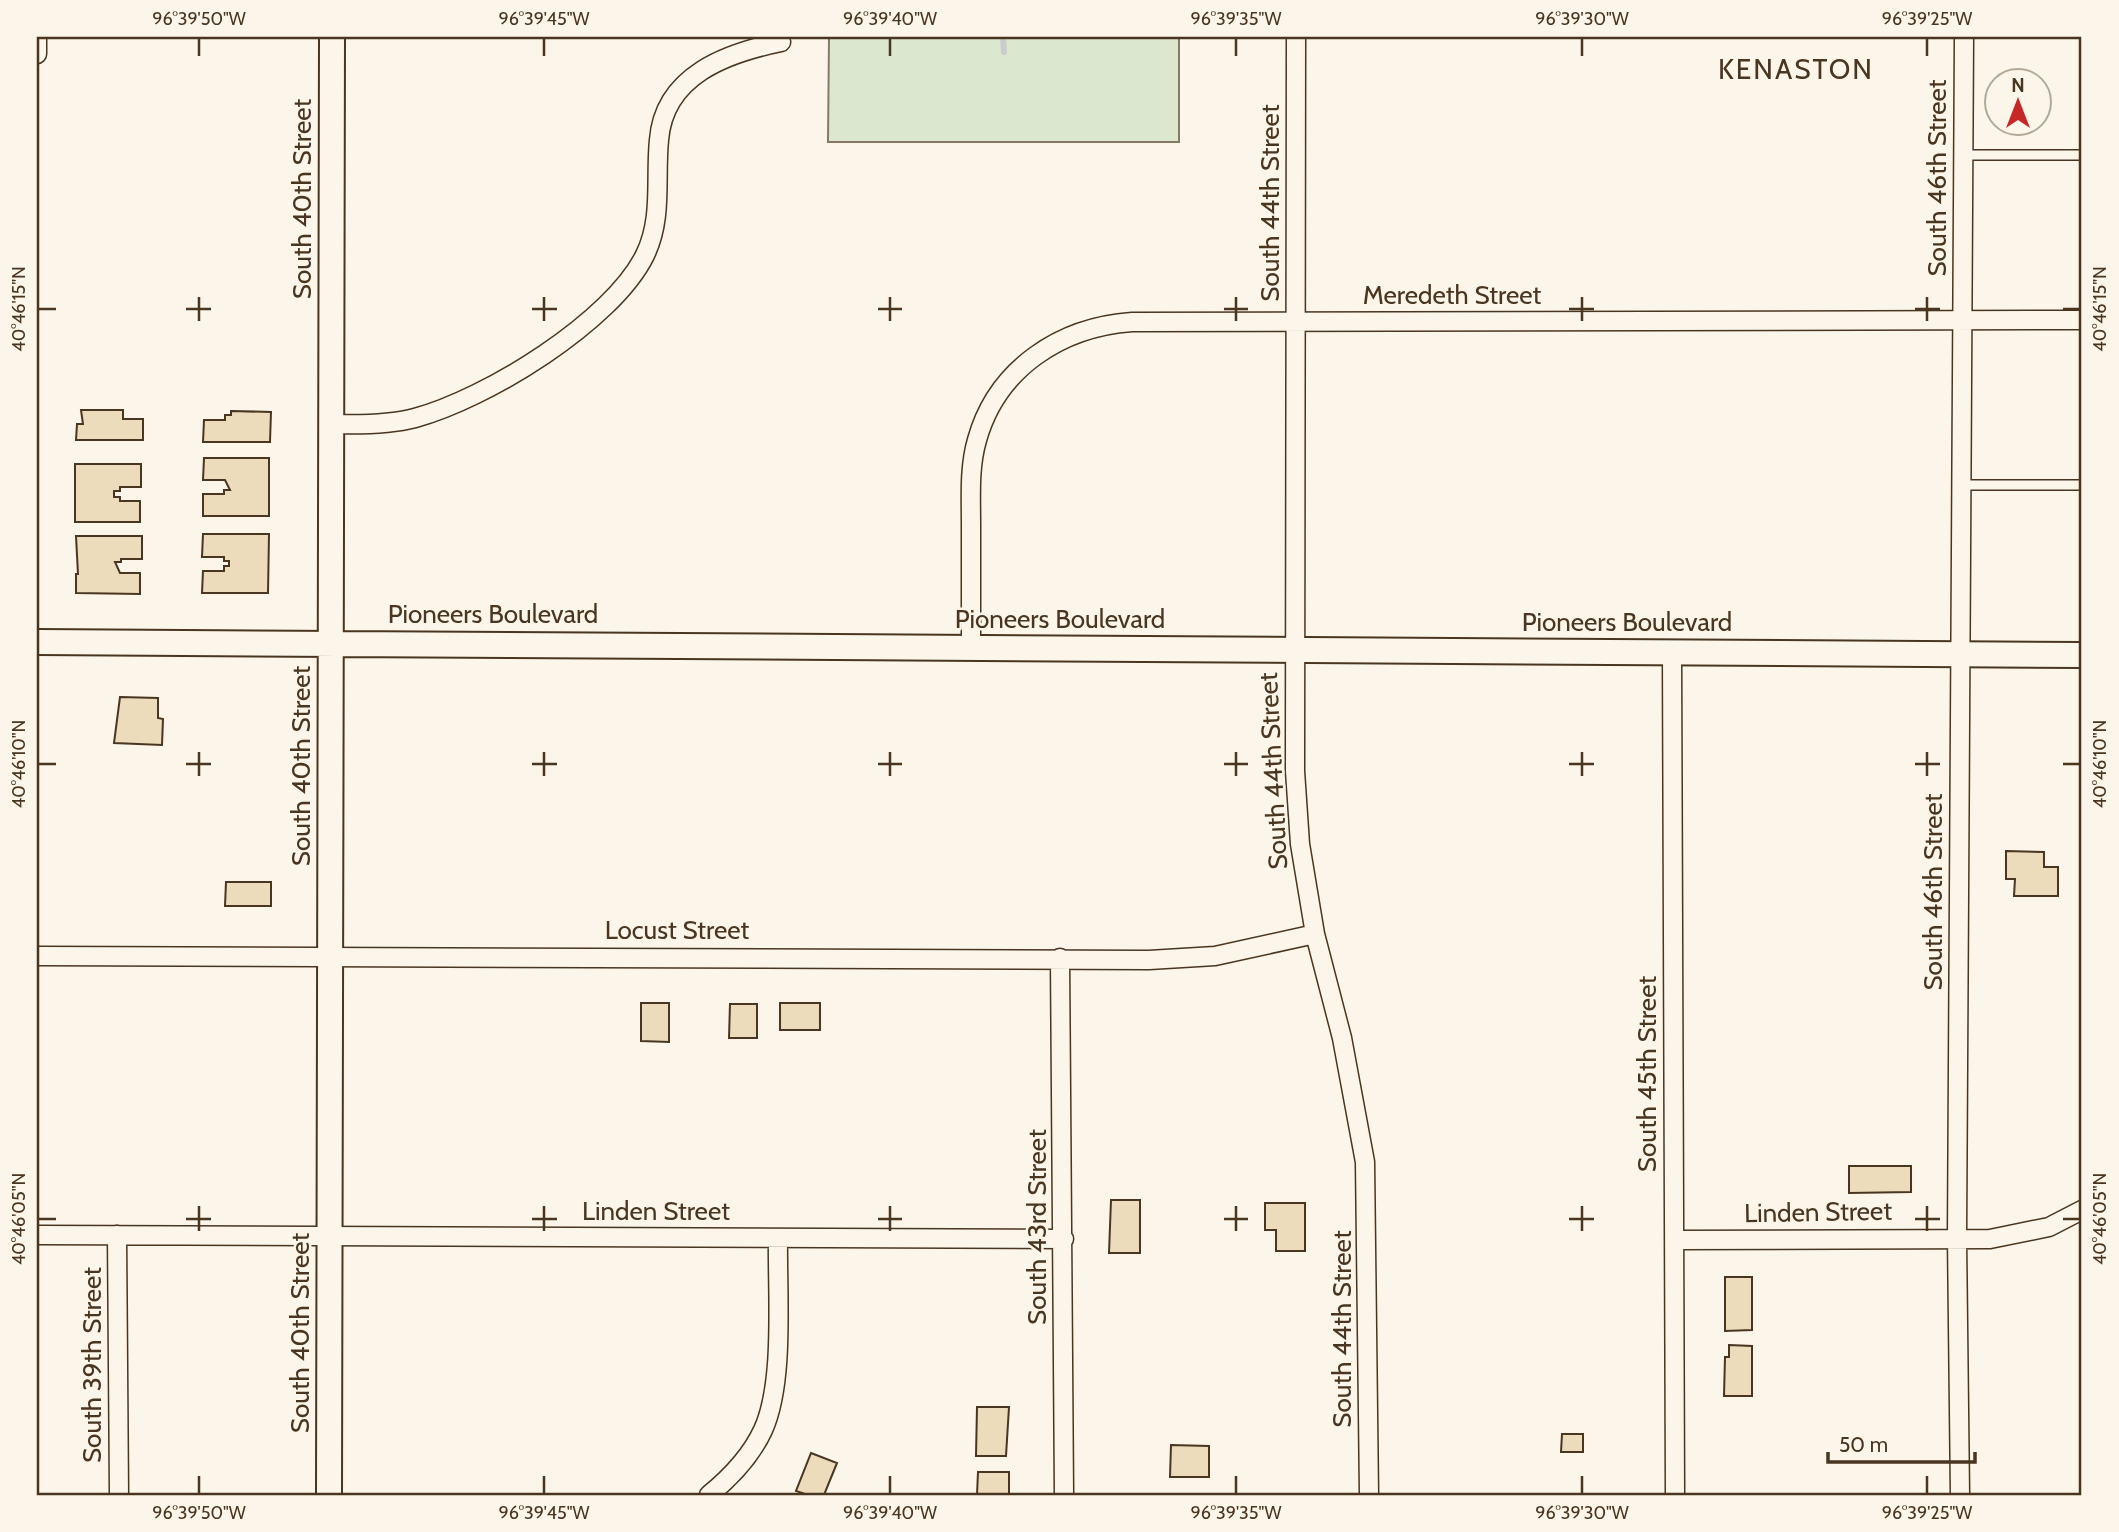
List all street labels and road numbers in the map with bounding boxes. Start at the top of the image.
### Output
street label: South 46th Street [1921,79,1953,277]
street label: South 40th Street [286,99,318,299]
street label: South 44th Street [1254,104,1286,302]
street label: Meredeth Street [1363,279,1542,311]
street label: Pioneers Boulevard [388,598,598,630]
street label: Pioneers Boulevard [955,603,1165,635]
street label: Pioneers Boulevard [1522,606,1732,638]
street label: South 40th Street [285,666,317,866]
street label: South 44th Street [1252,671,1294,870]
street label: South 46th Street [1917,793,1949,991]
street label: Locust Street [605,914,750,946]
street label: South 45th Street [1631,976,1663,1172]
street label: South 43rd Street [1021,1129,1053,1325]
street label: Linden Street [582,1195,730,1227]
street label: Linden Street [1744,1195,1893,1229]
street label: South 44th Street [1326,1230,1358,1428]
street label: South 40th Street [284,1233,316,1433]
street label: South 39th Street [76,1267,108,1463]

